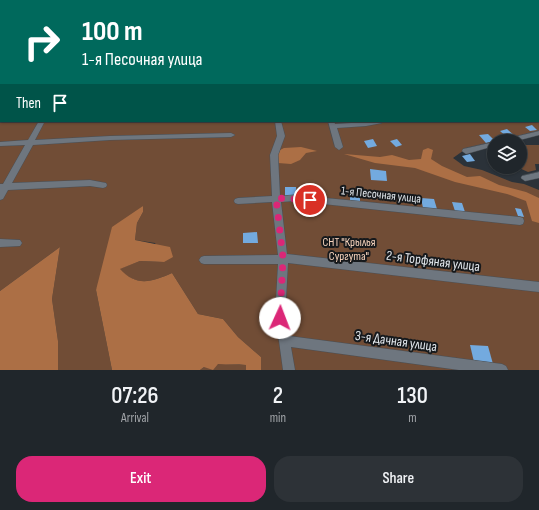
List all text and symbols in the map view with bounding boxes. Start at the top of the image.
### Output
text: 100 m [82,15,143,48]
icon: right [16,16,68,68]
text: 1-я Песочная улица [82,49,203,70]
icon: arrive [49,92,71,114]
text: Then [16,94,41,113]
map controls [487,134,527,174]
button: layers [487,134,527,174]
pin [293,183,327,217]
street label: 1-я Песочная улица [340,183,422,207]
icon: arrive [299,189,321,211]
park label: CНТ "Крылья Сургута" [323,235,376,264]
street label: 2-я Торфяная улица [385,247,481,275]
position arrow [259,297,301,339]
street label: 3-я Дачная улица [354,327,438,355]
text: 07:26 [111,381,159,410]
text: 2 [273,381,283,410]
text: 130 [397,381,428,410]
text: Arrival [121,410,149,426]
text: min [270,410,286,426]
text: m [408,410,417,426]
button: Exit [16,456,266,502]
button: Share [274,456,523,502]

